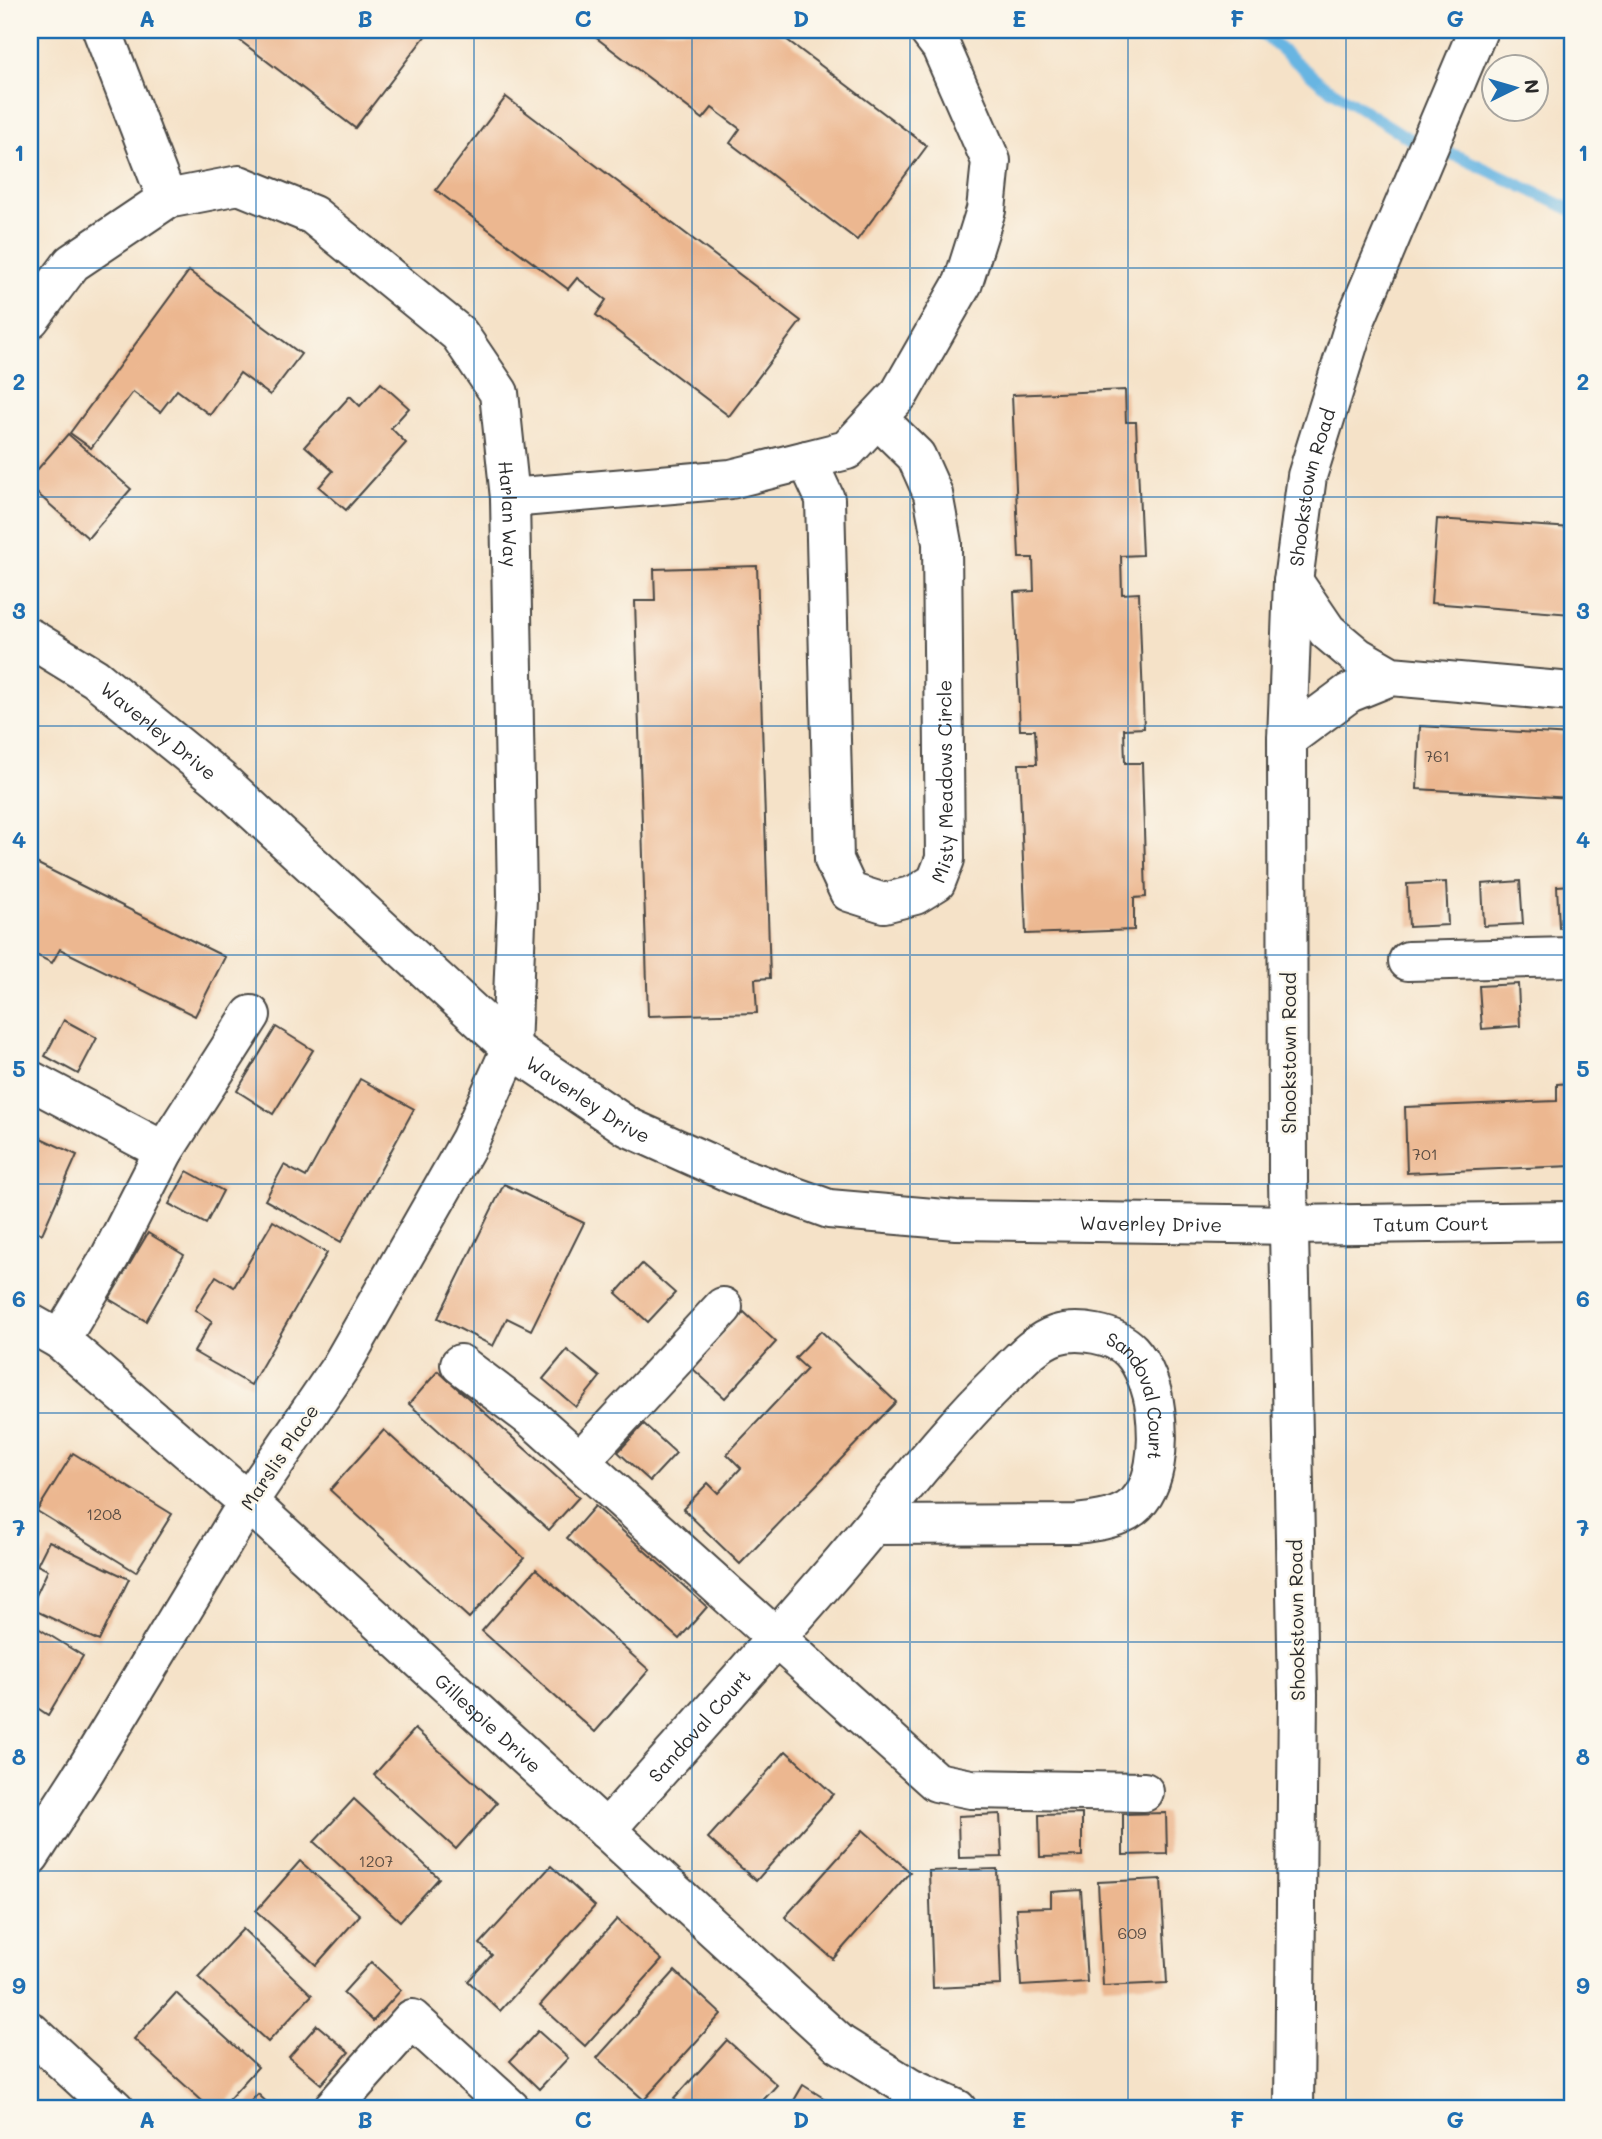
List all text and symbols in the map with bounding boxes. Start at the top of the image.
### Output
text: A [139,3,155,33]
text: B [357,3,373,33]
text: C [574,3,592,33]
text: D [793,3,809,33]
text: E [1012,3,1026,33]
text: F [1230,3,1244,33]
text: G [1446,3,1464,33]
north arrow [1480,52,1550,122]
text: N [1519,78,1546,95]
text: 1 [14,137,24,167]
text: 1 [1578,137,1588,167]
text: 2 [13,366,25,396]
text: 2 [1577,366,1589,396]
street label: Shookstown Road [1283,405,1340,568]
street label: Harlan Way [494,460,524,568]
text: 3 [12,595,26,625]
text: 3 [1576,595,1590,625]
street label: Waverley Drive [96,675,222,785]
street label: Misty Meadows Circle [925,680,958,886]
house number: 761 [1424,745,1450,766]
text: 4 [12,824,26,854]
text: 4 [1576,824,1590,854]
street label: Shookstown Road [1276,972,1301,1134]
street label: Waverley Drive [522,1050,654,1148]
text: 5 [12,1053,26,1083]
text: 5 [1576,1053,1590,1083]
house number: 701 [1412,1143,1438,1164]
street label: Waverley Drive [1079,1209,1222,1236]
street label: Tatum Court [1373,1210,1489,1236]
text: 6 [12,1283,26,1313]
text: 6 [1576,1283,1590,1313]
street label: Sandoval Court [1103,1325,1169,1461]
street label: Marslis Place [234,1399,324,1515]
house number: 1208 [86,1503,122,1524]
text: 7 [13,1512,26,1542]
text: 7 [1577,1512,1590,1542]
street label: Shookstown Road [1282,1539,1310,1701]
street label: Sandoval Court [642,1664,755,1787]
street label: Gillespie Drive [430,1667,547,1778]
text: 8 [12,1741,26,1771]
text: 8 [1576,1741,1590,1771]
house number: 1207 [359,1850,394,1871]
house number: 609 [1118,1922,1147,1943]
text: 9 [12,1970,26,2000]
text: 9 [1576,1970,1590,2000]
text: A [139,2104,155,2134]
text: B [357,2104,373,2134]
text: C [574,2104,592,2134]
text: D [793,2104,809,2134]
text: E [1012,2104,1026,2134]
text: F [1230,2104,1244,2134]
text: G [1446,2104,1464,2134]

